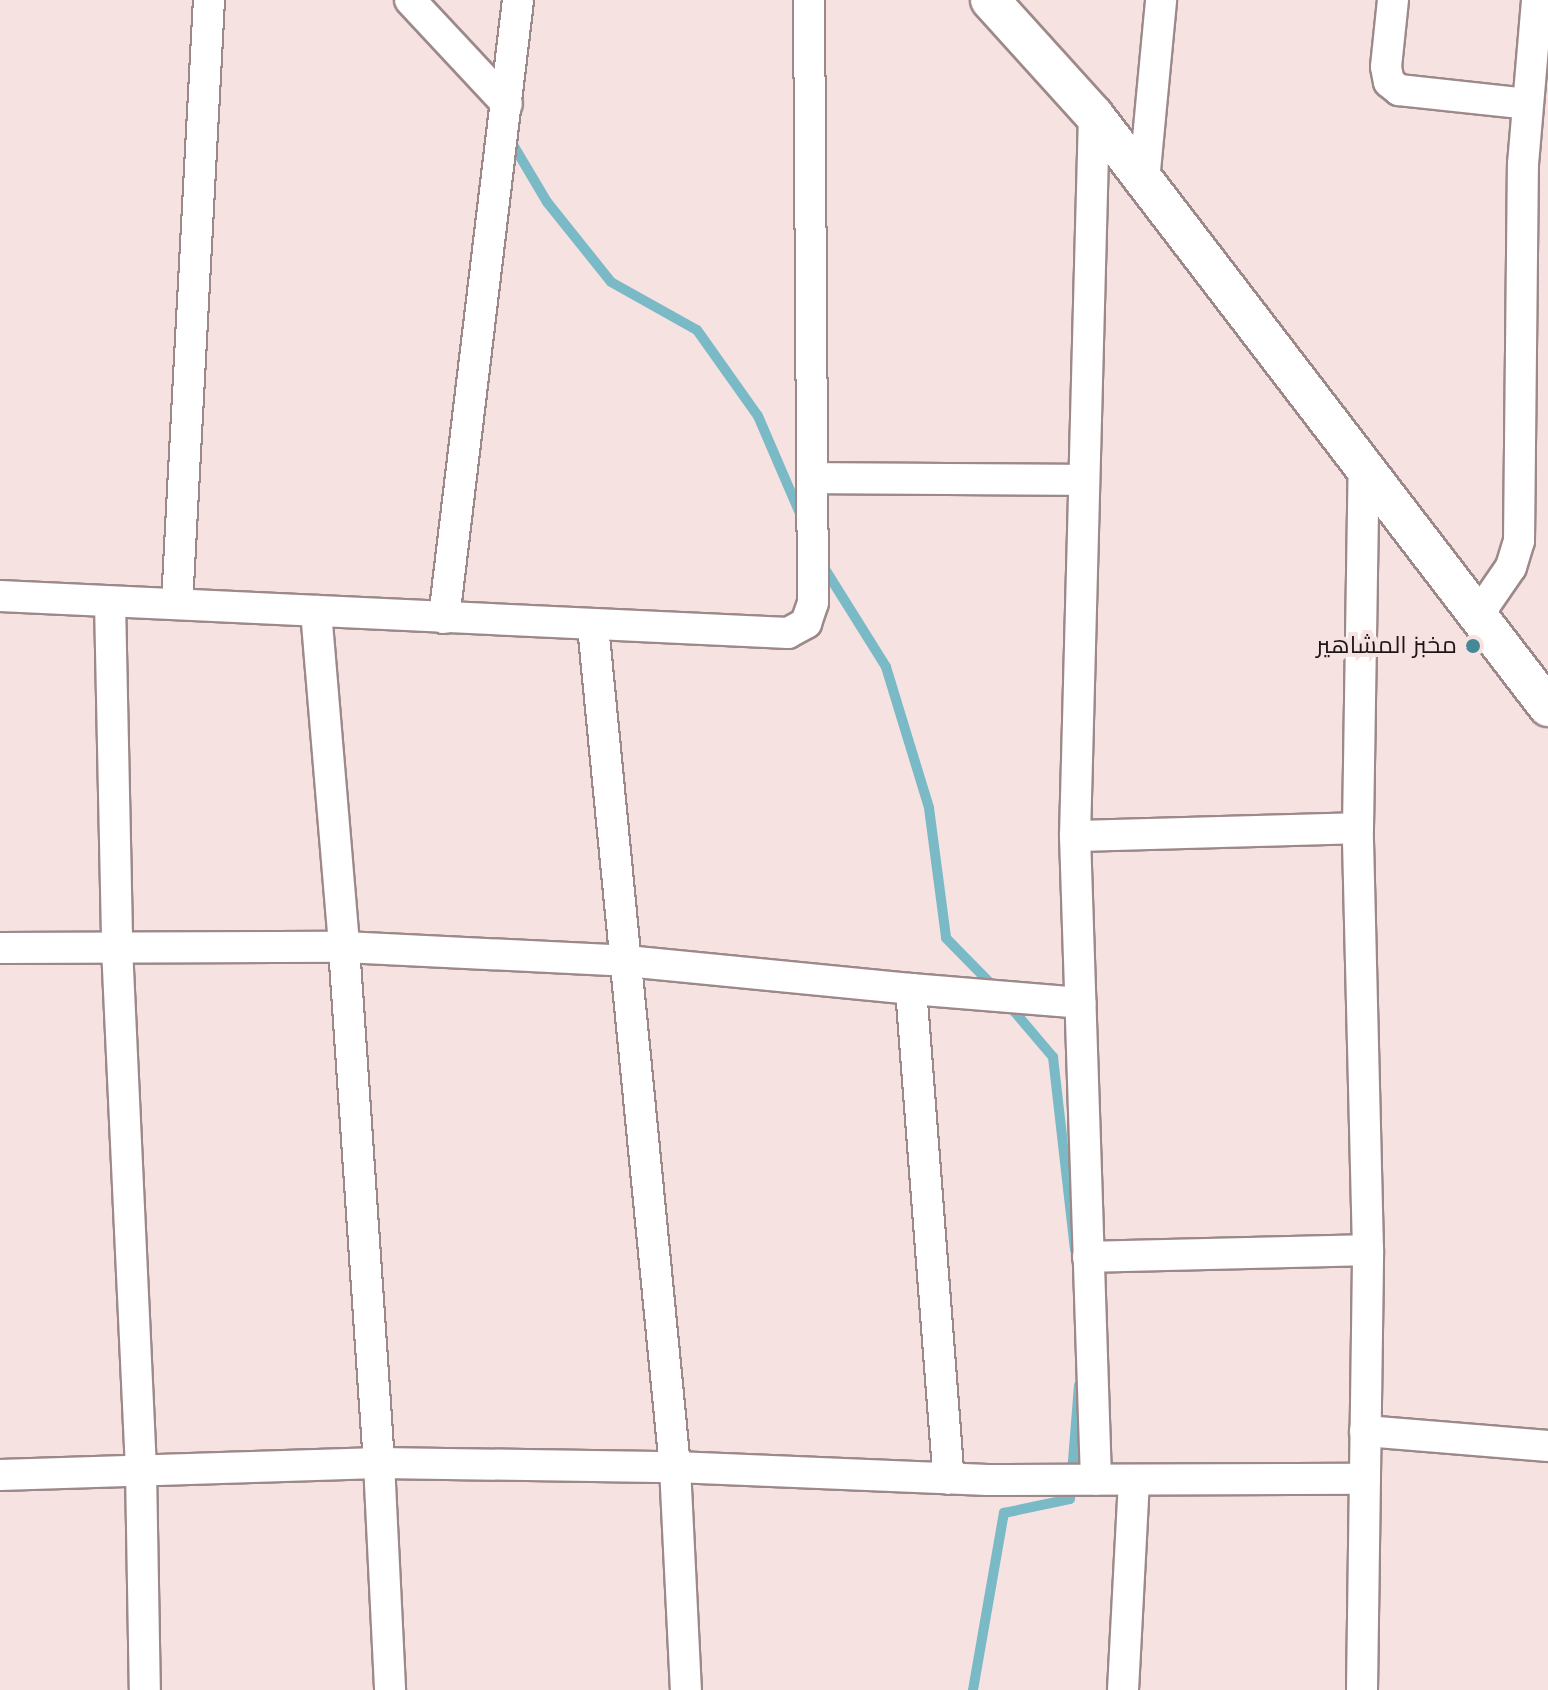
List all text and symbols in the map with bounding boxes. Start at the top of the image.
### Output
place label: مخبز المشاهير [1316,632,1457,660]
marker: مخبز المشاهير [1464,637,1482,655]

